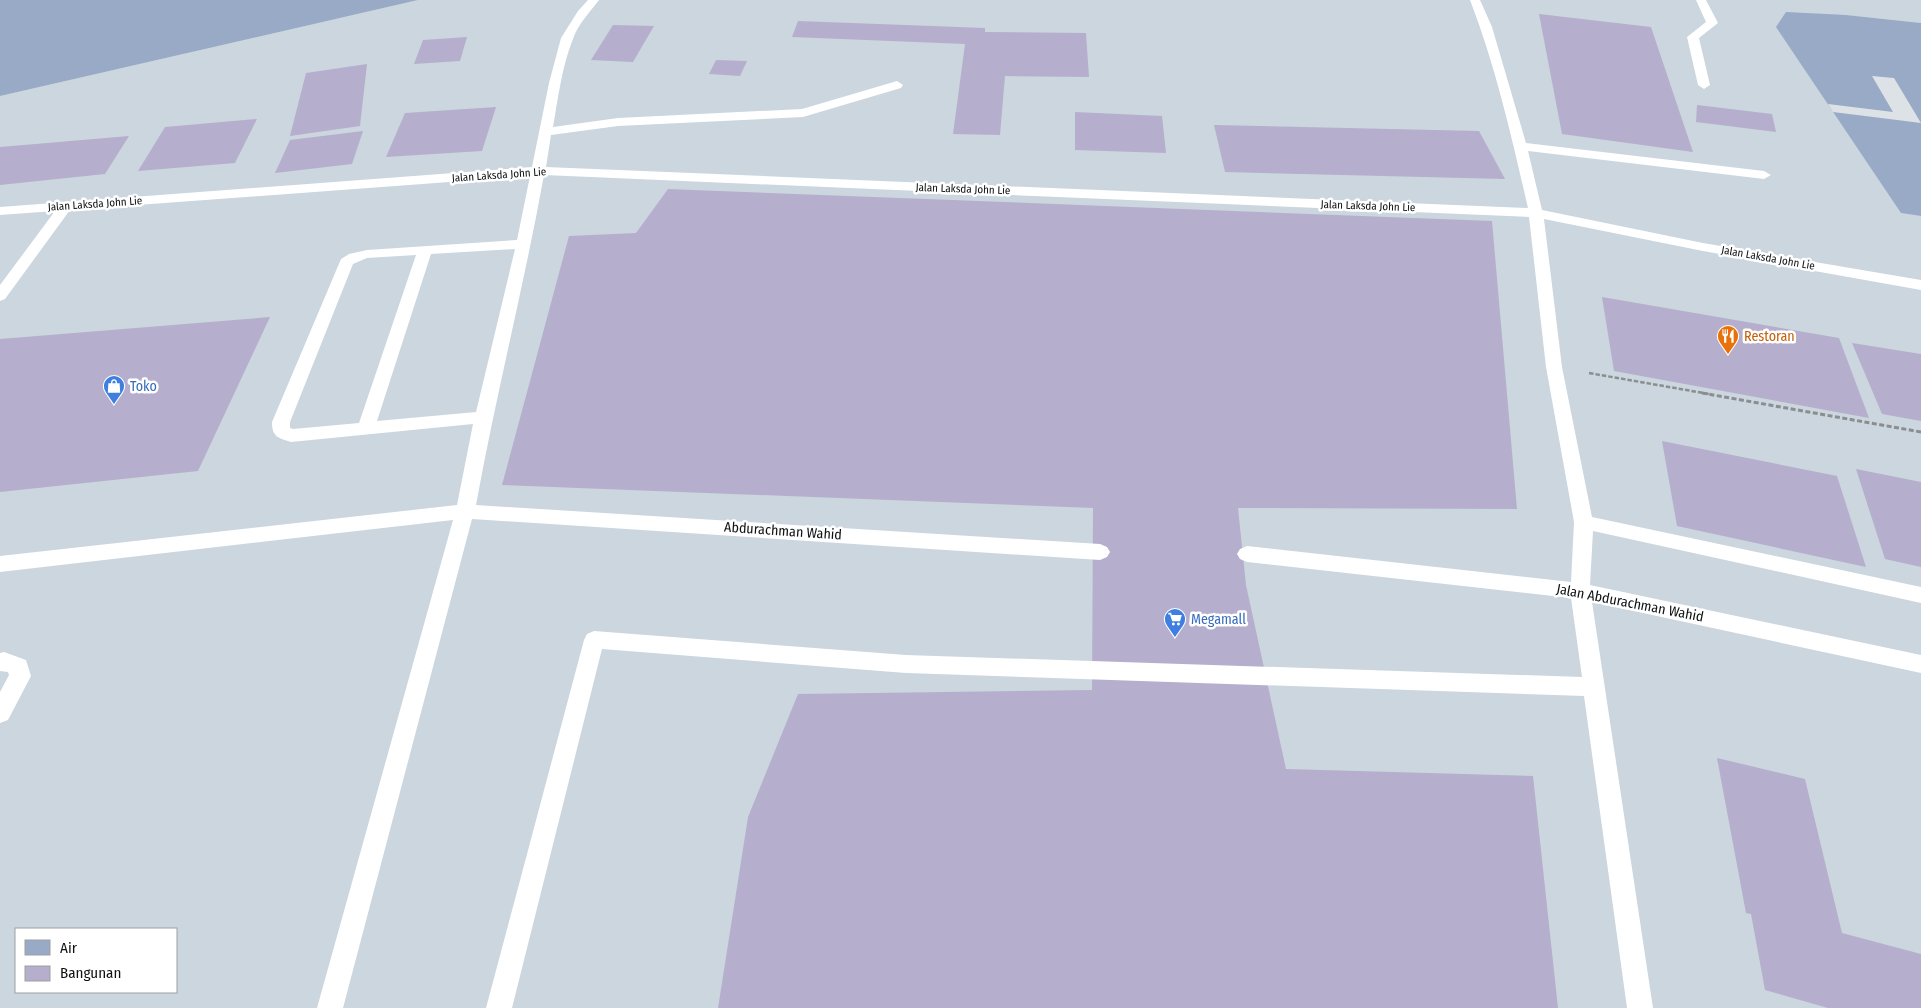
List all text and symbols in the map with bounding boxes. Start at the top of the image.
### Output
street label: Jalan Laksda John Lie [451,165,547,185]
street label: Jalan Laksda John Lie [915,181,1011,197]
street label: Jalan Laksda John Lie [47,194,143,214]
street label: Jalan Laksda John Lie [1320,198,1416,214]
street label: Jalan Laksda John Lie [1720,243,1816,273]
restaurant icon: Restoran [1716,324,1740,355]
place label: Restoran [1744,328,1795,345]
shop icon: Toko [102,374,126,405]
place label: Toko [130,378,157,395]
street label: Abdurachman Wahid [724,518,842,544]
street label: Jalan Abdurachman Wahid [1555,580,1705,626]
supermarket icon: Megamall [1163,607,1187,638]
place label: Megamall [1191,611,1246,628]
legend [15,928,178,993]
text: Air [60,939,78,957]
text: Bangunan [60,964,121,982]

